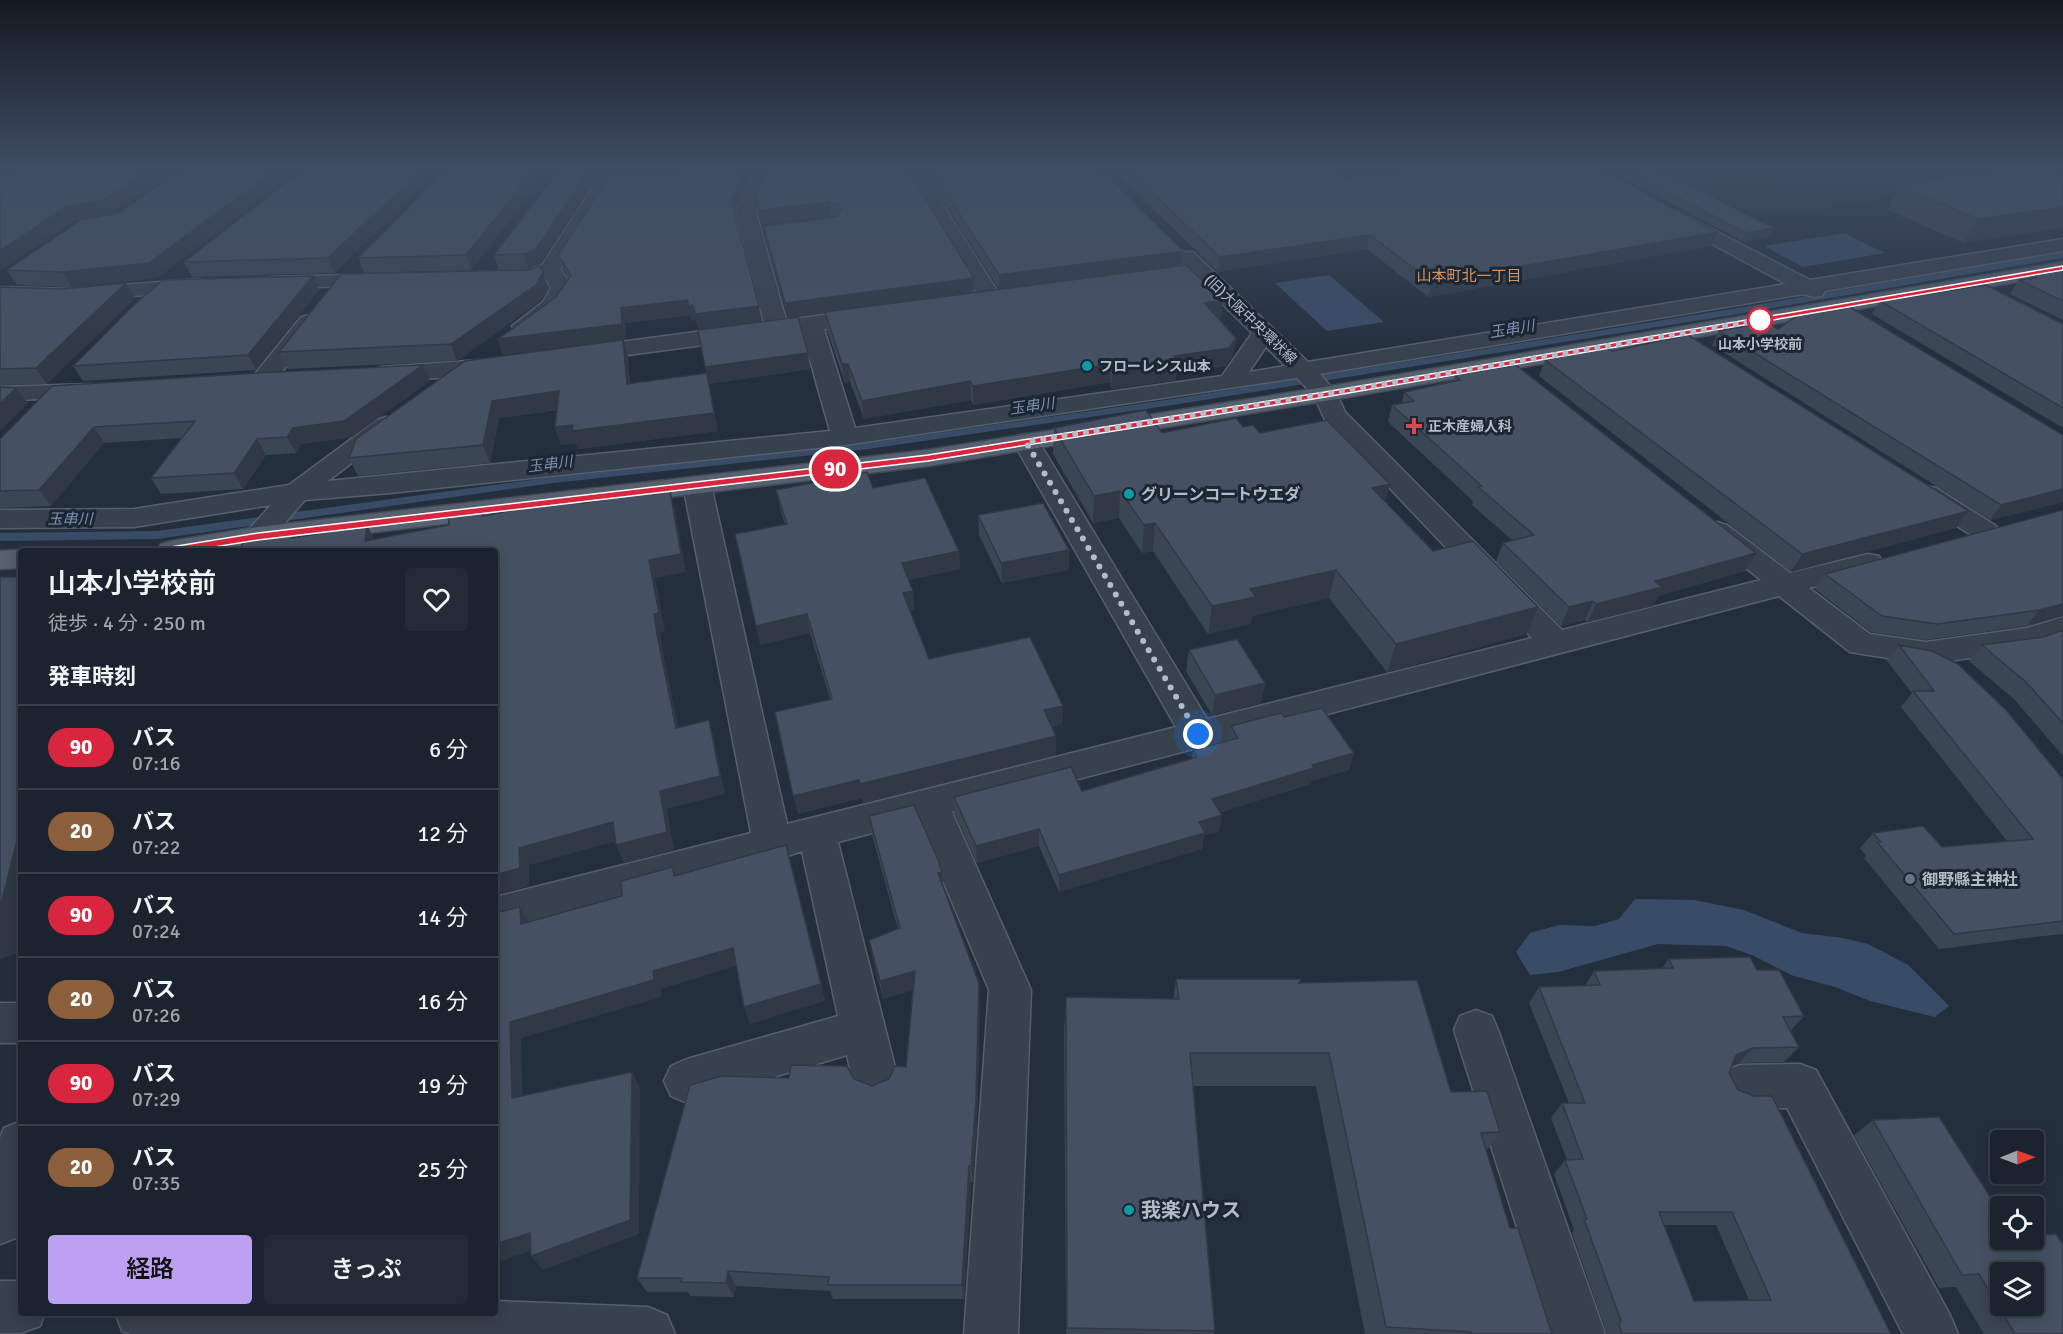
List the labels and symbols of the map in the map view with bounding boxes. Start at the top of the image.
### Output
district label: 山本町北一丁目 [1416,267,1522,285]
street label: (旧)大阪中央環状線 [1201,271,1300,368]
marker: 山本小学校前 [1747,307,1773,333]
water label: 玉串川 [1488,316,1538,341]
place label: 山本小学校前 [1718,336,1802,353]
place label: フローレンス山本 [1099,358,1211,375]
marker: フローレンス山本 [1080,359,1094,373]
water label: 玉串川 [1008,394,1058,418]
marker: 正木産婦人科 [1405,417,1423,435]
place label: 正木産婦人科 [1428,418,1512,435]
line badge: 90 [808,450,862,488]
water label: 玉串川 [527,452,575,476]
place label: グリーンコートウエダ [1141,485,1300,505]
marker: グリーンコートウエダ [1122,487,1136,501]
water label: 玉串川 [47,510,94,528]
your location [1183,719,1213,749]
place label: 御野縣主神社 [1922,870,2018,890]
marker: 御野縣主神社 [1903,872,1917,886]
north arrow [1990,1130,2044,1184]
place label: 我楽ハウス [1141,1198,1241,1223]
marker: 我楽ハウス [1122,1203,1136,1217]

